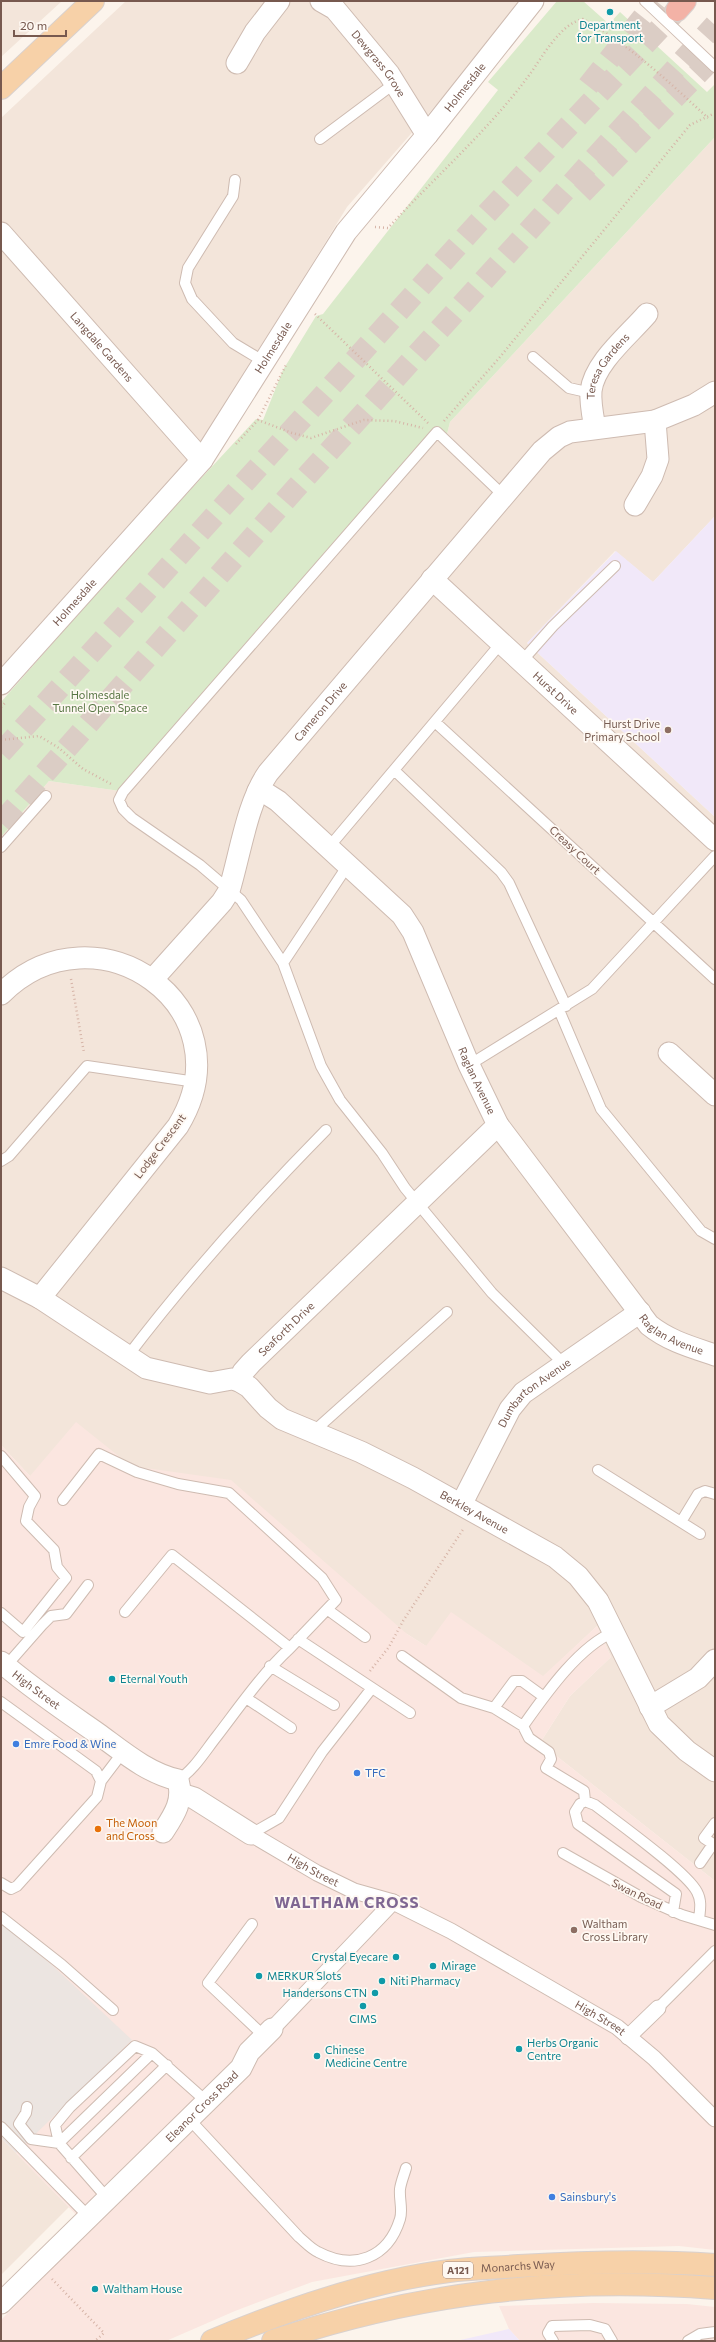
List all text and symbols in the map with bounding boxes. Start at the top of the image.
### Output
marker: Department for Transport [605,7,615,17]
scale bar [14,12,66,38]
text: 20 m [20,18,47,32]
place label: Department for Transport [577,18,644,44]
street label: Dewgrass Grove [349,27,409,99]
street label: Holmesdale [441,60,488,114]
street label: Langdale Gardens [68,309,136,384]
street label: Holmesdale [251,319,294,376]
street label: Teresa Gardens [584,330,632,400]
street label: Holmesdale [50,575,99,628]
street label: Hurst Drive [531,668,581,717]
street label: Cameron Drive [291,678,349,744]
park label: Holmesdale Tunnel Open Space [52,688,148,714]
place label: Hurst Drive Primary School [584,717,660,743]
marker: Hurst Drive Primary School [663,725,673,735]
street label: Creasy Court [547,823,604,877]
street label: Raglan Avenue [456,1045,499,1116]
street label: Lodge Crescent [131,1110,188,1181]
street label: Seaforth Drive [255,1299,317,1358]
street label: Raglan Avenue [637,1311,705,1357]
street label: Dumbarton Avenue [495,1355,573,1429]
street label: Berkley Avenue [438,1487,511,1536]
street label: High Street [10,1667,64,1712]
place label: Eternal Youth [120,1672,188,1685]
marker: Eternal Youth [107,1674,117,1684]
place label: Emre Food & Wine [24,1737,116,1750]
marker: Emre Food & Wine [11,1739,21,1749]
place label: TFC [365,1766,386,1779]
marker: TFC [352,1768,362,1778]
place label: The Moon and Cross [106,1816,157,1842]
marker: The Moon and Cross [93,1824,103,1834]
street label: High Street [286,1850,342,1889]
street label: Swan Road [610,1876,665,1911]
district label: WALTHAM CROSS [274,1893,420,1911]
place label: Waltham Cross Library [582,1917,648,1943]
marker: Waltham Cross Library [569,1925,579,1935]
place label: Crystal Eyecare [311,1950,388,1963]
marker: Crystal Eyecare [391,1952,401,1962]
place label: Mirage [441,1959,476,1972]
marker: Mirage [428,1961,438,1971]
place label: MERKUR Slots [267,1969,342,1982]
marker: MERKUR Slots [254,1971,264,1981]
place label: Niti Pharmacy [390,1974,461,1987]
marker: Niti Pharmacy [377,1976,387,1986]
place label: Handersons CTN [282,1986,367,1999]
marker: Handersons CTN [370,1988,380,1998]
street label: High Street [573,1997,629,2038]
marker: CIMS [358,2001,368,2011]
place label: CIMS [349,2012,377,2025]
place label: Herbs Organic Centre [527,2036,599,2062]
place label: Chinese Medicine Centre [325,2043,407,2069]
marker: Herbs Organic Centre [514,2044,524,2054]
marker: Chinese Medicine Centre [312,2051,322,2061]
street label: Eleanor Cross Road [162,2068,240,2144]
place label: Sainsbury's [560,2190,616,2203]
marker: Sainsbury's [547,2192,557,2202]
street label: Monarchs Way [481,2257,556,2274]
road number: A121 [443,2262,473,2278]
place label: Waltham House [103,2282,182,2295]
marker: Waltham House [90,2284,100,2294]

